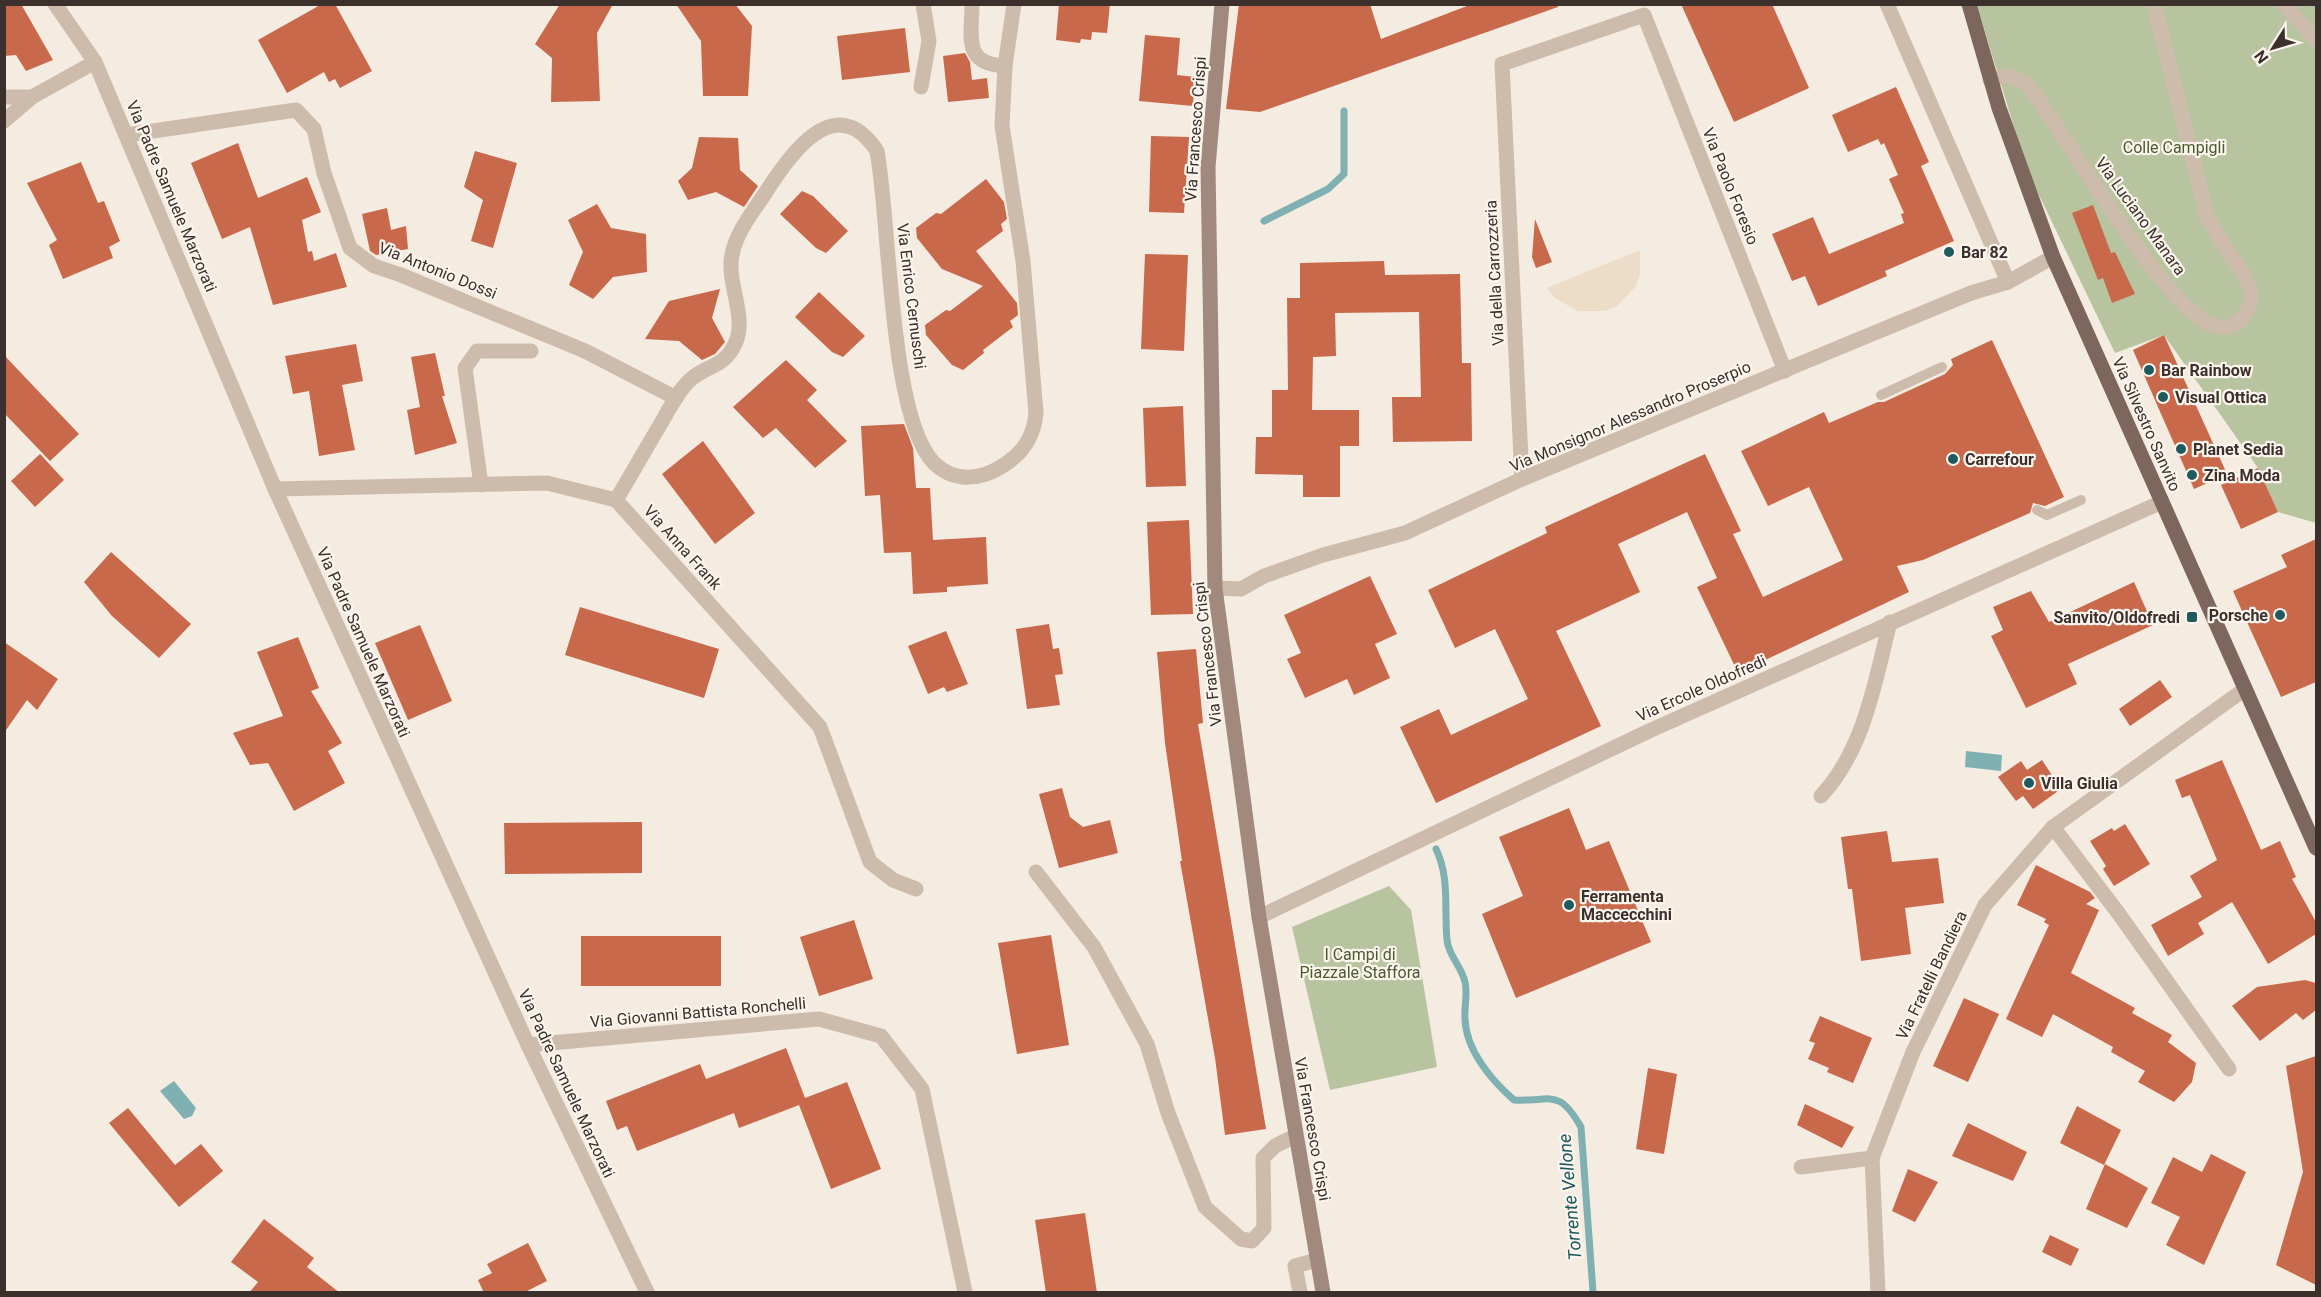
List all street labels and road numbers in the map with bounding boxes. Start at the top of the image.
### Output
street label: Via Francesco Crispi [1181,56,1210,202]
street label: Via Padre Samuele Marzorati [123,98,221,295]
street label: Via Paolo Foresio [1698,125,1763,247]
street label: Via Luciano Manara [2092,154,2190,279]
street label: Via della Carrozzeria [1481,200,1508,346]
street label: Via Enrico Cernuschi [893,222,930,370]
street label: Via Antonio Dossi [376,238,500,303]
street label: Via Silvestro Sanvito [2108,354,2185,494]
street label: Via Monsignor Alessandro Proserpio [1507,357,1754,476]
street label: Via Anna Frank [640,501,726,594]
street label: Via Padre Samuele Marzorati [313,544,414,740]
street label: Via Francesco Crispi [1189,581,1226,727]
street label: Via Ercole Oldofredi [1633,651,1769,726]
street label: Via Fratelli Bandiera [1892,908,1971,1043]
street label: Via Padre Samuele Marzorati [514,986,619,1181]
street label: Via Giovanni Battista Ronchelli [589,994,807,1031]
street label: Via Francesco Crispi [1291,1056,1334,1202]

